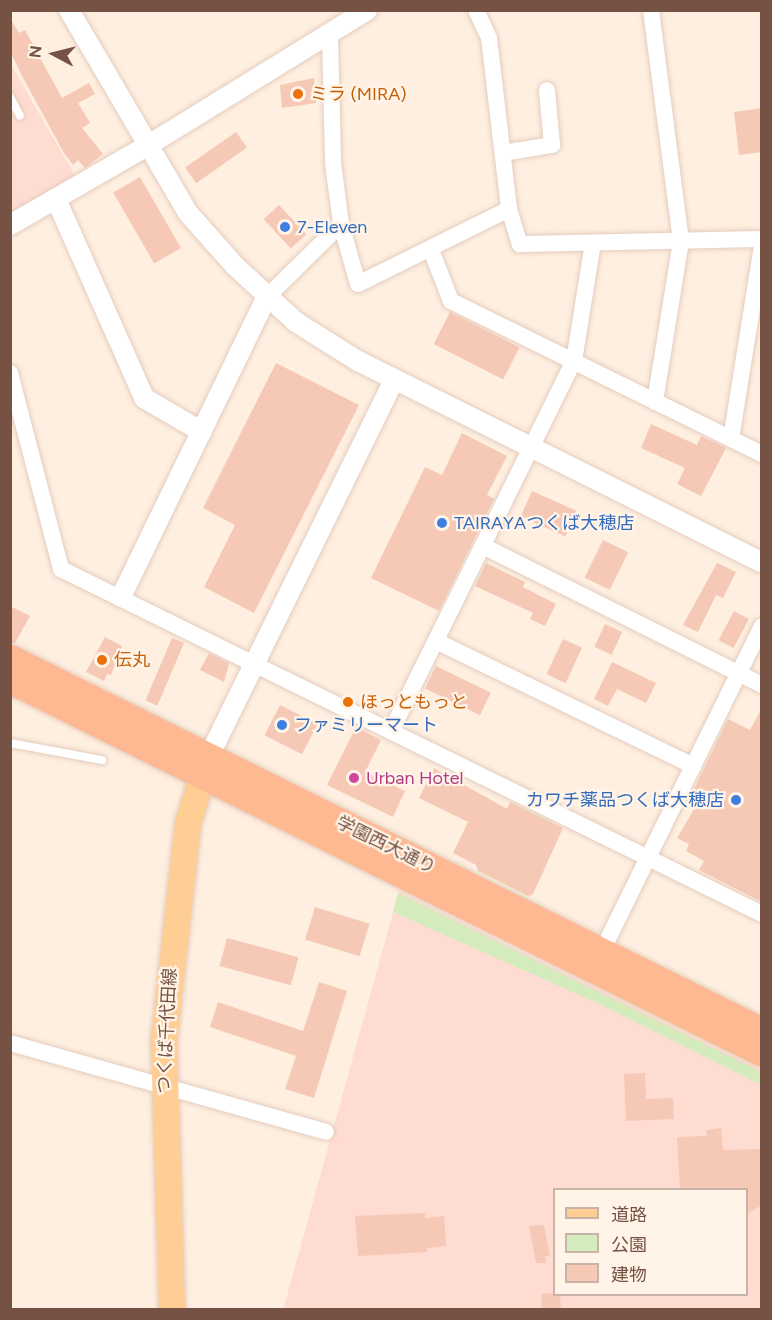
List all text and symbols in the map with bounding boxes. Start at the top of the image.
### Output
north arrow [24,24,84,84]
text: N [25,44,46,59]
place label: ミラ (MIRA) [310,83,407,105]
marker: ミラ (MIRA) [291,87,305,101]
place label: 7-Eleven [297,216,367,238]
marker: 7-Eleven [278,220,292,234]
place label: TAIRAYAつくば大穂店 [454,512,634,534]
marker: TAIRAYAつくば大穂店 [435,516,449,530]
place label: 伝丸 [114,649,150,671]
marker: 伝丸 [95,653,109,667]
place label: ほっともっと [360,691,468,713]
marker: ほっともっと [341,695,355,709]
place label: ファミリーマート [294,714,438,736]
marker: ファミリーマート [275,718,289,732]
place label: Urban Hotel [366,767,464,789]
marker: Urban Hotel [347,771,361,785]
place label: カワチ薬品つくば大穂店 [526,789,724,811]
marker: カワチ薬品つくば大穂店 [729,793,743,807]
street label: 学園西大通り [333,812,439,878]
street label: つくば千代田線 [153,968,181,1094]
legend [553,1188,748,1296]
text: 道路 [611,1204,647,1226]
text: 公園 [611,1234,647,1256]
text: 建物 [611,1264,647,1286]

